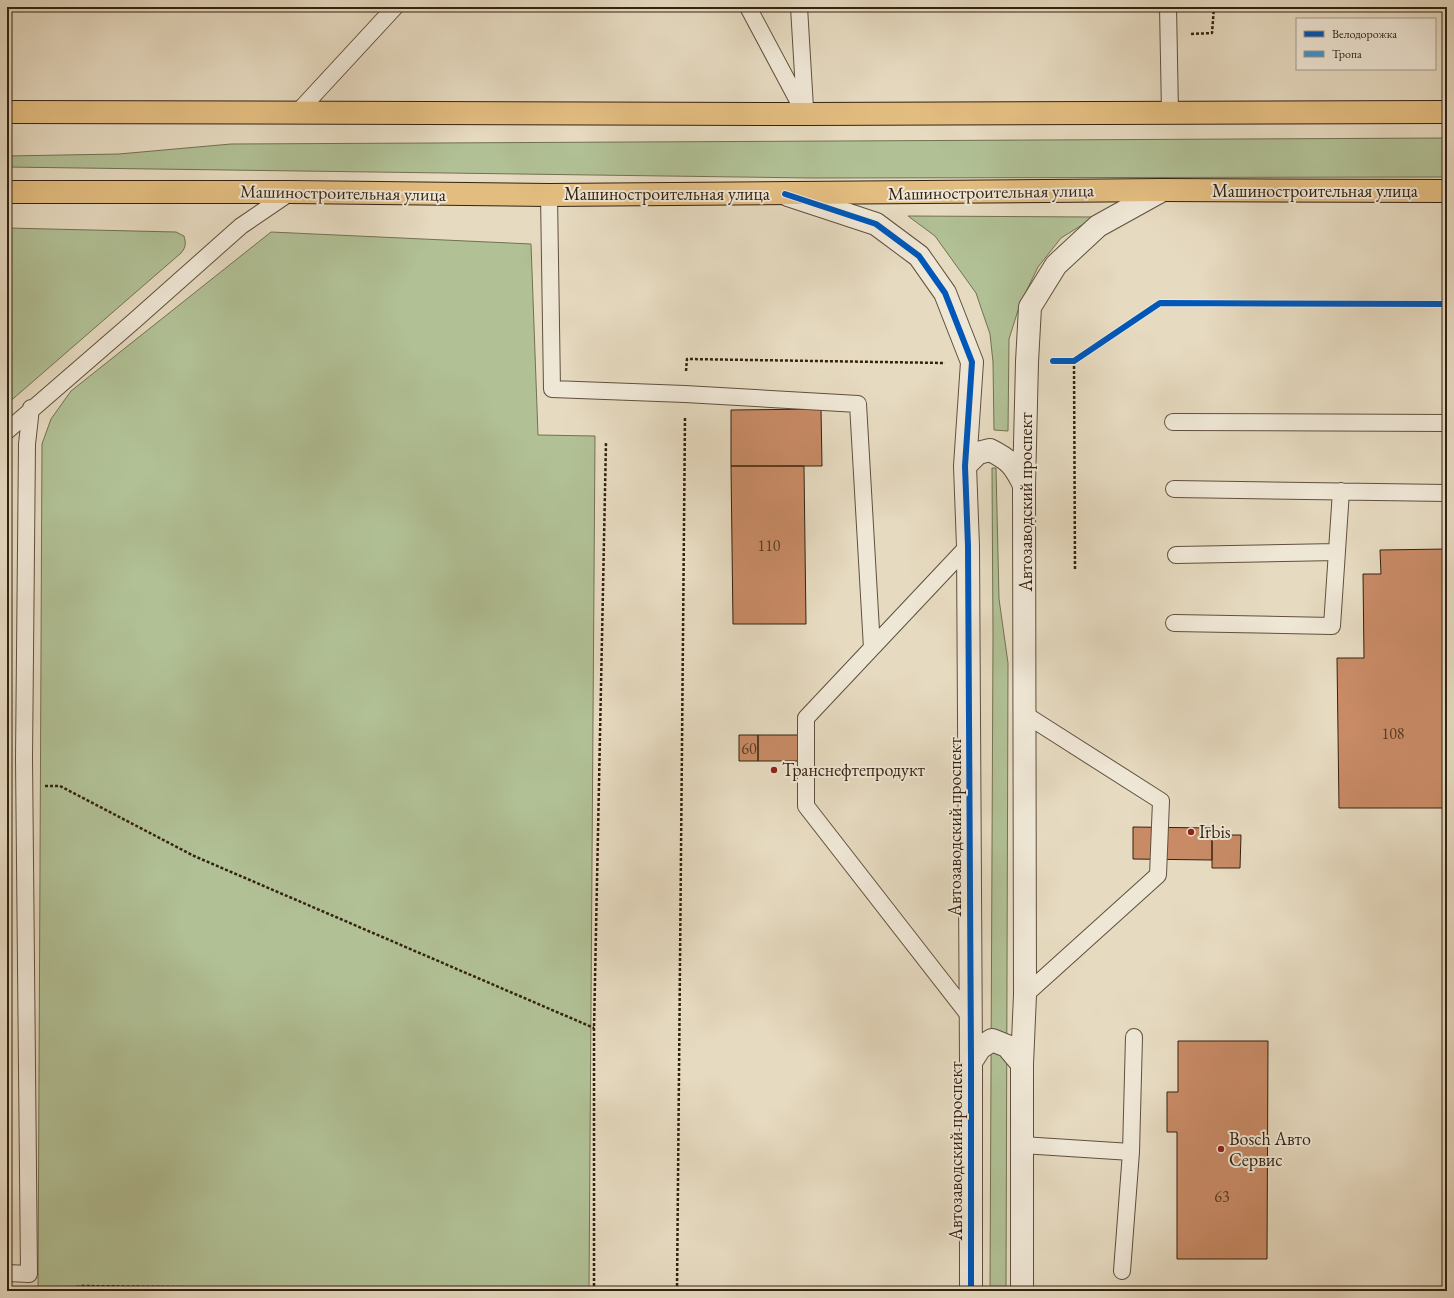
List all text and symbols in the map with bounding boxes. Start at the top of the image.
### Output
legend [1296,18,1436,70]
text: Велодорожка [1332,26,1397,42]
text: Тропа [1332,46,1362,62]
street label: Машиностроительная улица [888,178,1095,205]
street label: Машиностроительная улица [240,179,447,206]
street label: Машиностроительная улица [1212,179,1419,202]
street label: Машиностроительная улица [564,182,771,205]
street label: Автозаводский проспект [1014,412,1037,593]
house number: 110 [757,535,781,556]
house number: 108 [1381,723,1405,744]
street label: Автозаводский проспект [943,737,966,918]
house number: 60 [741,738,757,759]
place label: Транснефтепродукт [782,758,926,781]
marker: Транснефтепродукт [769,765,779,775]
place label: Irbis [1199,820,1231,843]
marker: Irbis [1186,827,1196,837]
street label: Автозаводский проспект [944,1061,967,1242]
place label: Bosch Авто Сервис [1229,1127,1311,1171]
marker: Bosch Авто Сервис [1216,1144,1226,1154]
house number: 63 [1214,1186,1230,1207]

